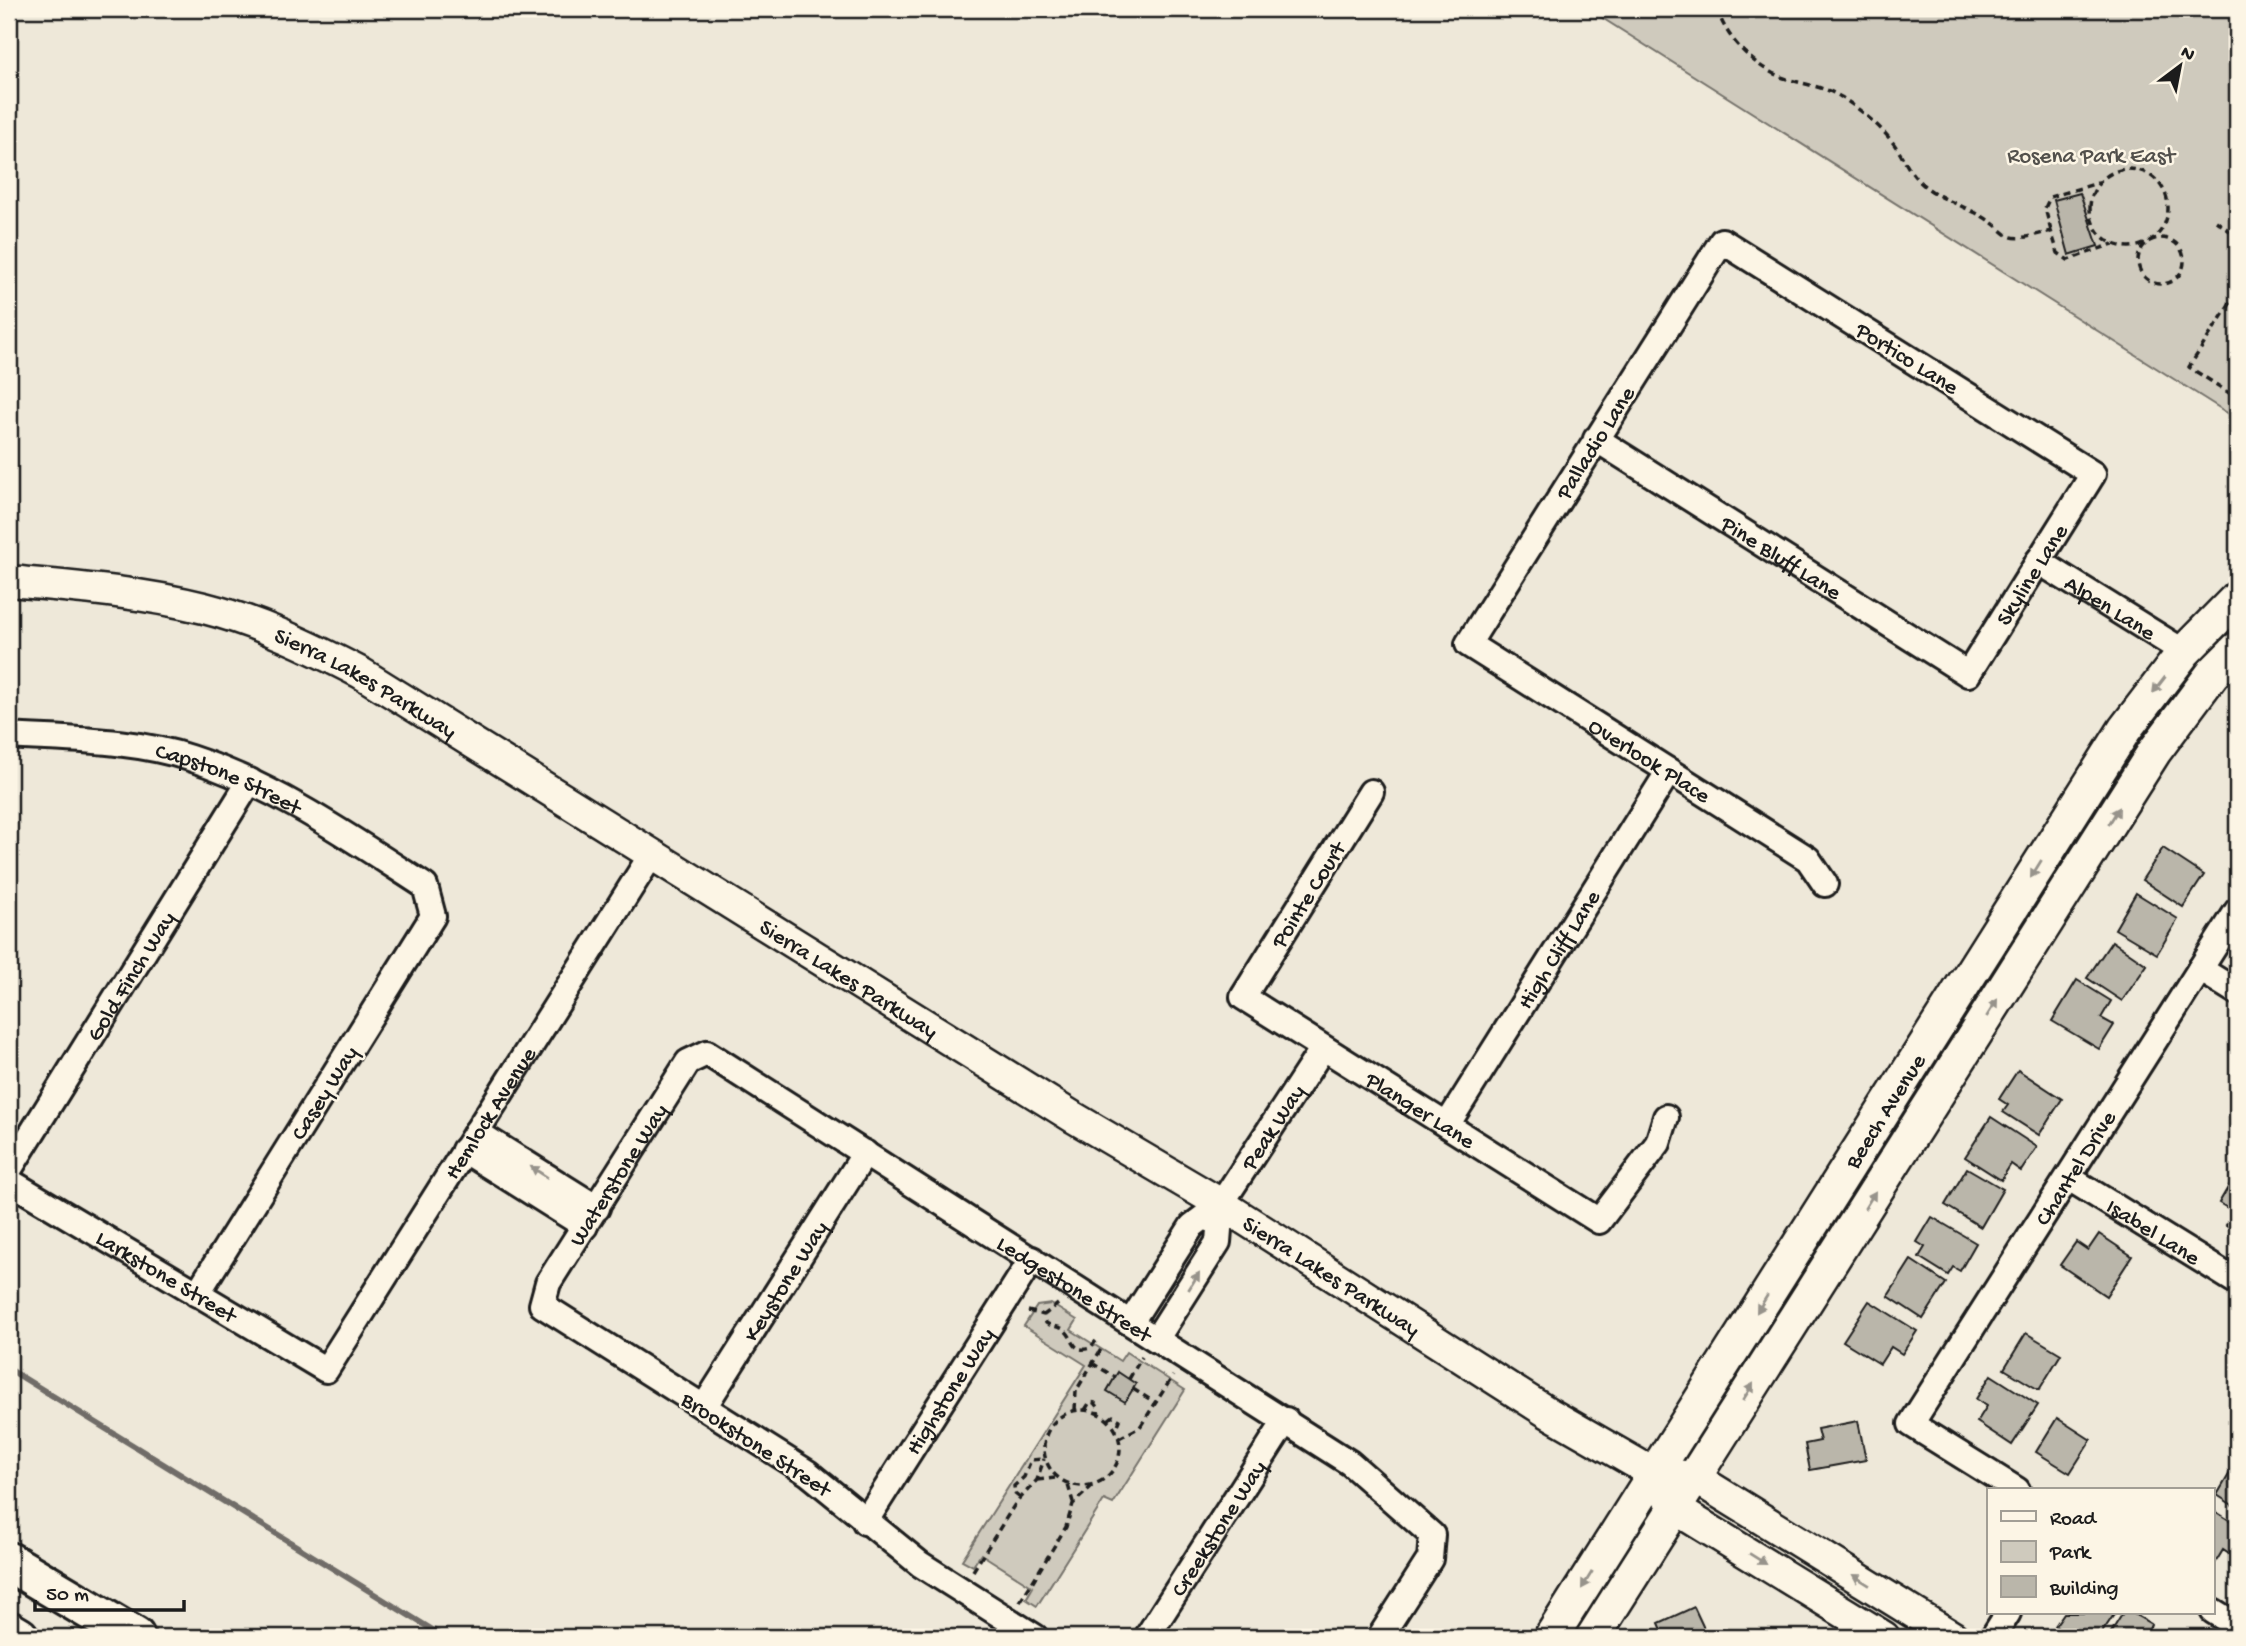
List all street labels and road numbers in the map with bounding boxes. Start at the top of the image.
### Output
street label: Portico Lane [1849,317,1964,403]
street label: Palladio Lane [1551,381,1643,506]
street label: Pine Bluff Lane [1714,511,1846,608]
street label: Skyline Lane [1992,519,2076,632]
street label: Alpen Lane [2059,571,2161,649]
street label: Sierra Lakes Parkway [270,623,461,746]
street label: Overlook Place [1582,714,1715,811]
street label: Capstone Street [153,739,306,823]
street label: Pointe Court [1266,836,1354,955]
street label: High Cliff Lane [1513,885,1608,1015]
street label: Gold Finch Way [82,907,183,1047]
street label: Sierra Lakes Parkway [753,915,942,1046]
street label: Casey Way [286,1042,365,1146]
street label: Hemlock Avenue [440,1042,544,1185]
street label: Beech Avenue [1840,1049,1934,1175]
street label: Planger Lane [1359,1067,1480,1157]
street label: Peak Way [1236,1080,1313,1177]
street label: Waterstone Way [565,1100,675,1252]
street label: Chantel Drive [2031,1106,2124,1232]
street label: Isabel Lane [2100,1194,2205,1273]
street label: Sierra Lakes Parkway [1237,1211,1424,1344]
street label: Keystone Way [739,1217,836,1348]
street label: Larkstone Street [90,1226,242,1331]
street label: Ledgestone Street [991,1231,1157,1351]
street label: Highstone Way [901,1324,1002,1461]
street label: Brookstone Street [674,1387,837,1505]
street label: Creekstone Way [1167,1456,1274,1603]

